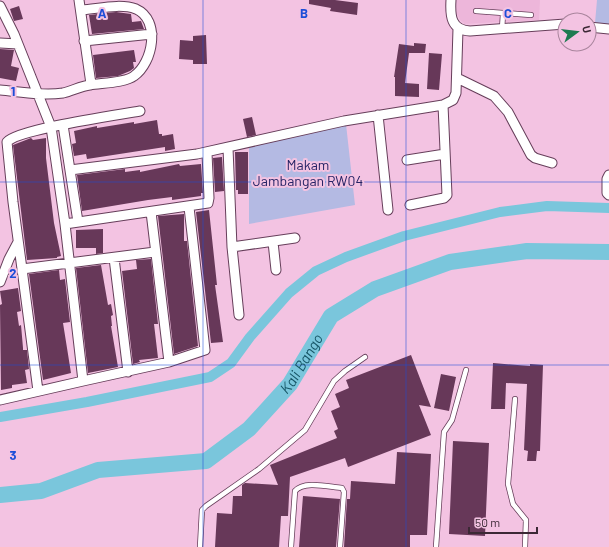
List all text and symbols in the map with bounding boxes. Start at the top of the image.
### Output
text: A [98,5,107,21]
text: B [300,5,308,21]
text: C [504,5,512,21]
north arrow [557,12,597,52]
text: U [580,24,594,34]
text: 1 [11,83,15,99]
park label: Makam Jambangan RW04 [253,156,363,189]
text: 2 [9,265,17,281]
water label: Kali Bango [276,330,326,397]
text: 3 [9,447,17,463]
scale bar [469,509,537,535]
text: 50 m [475,515,500,529]

